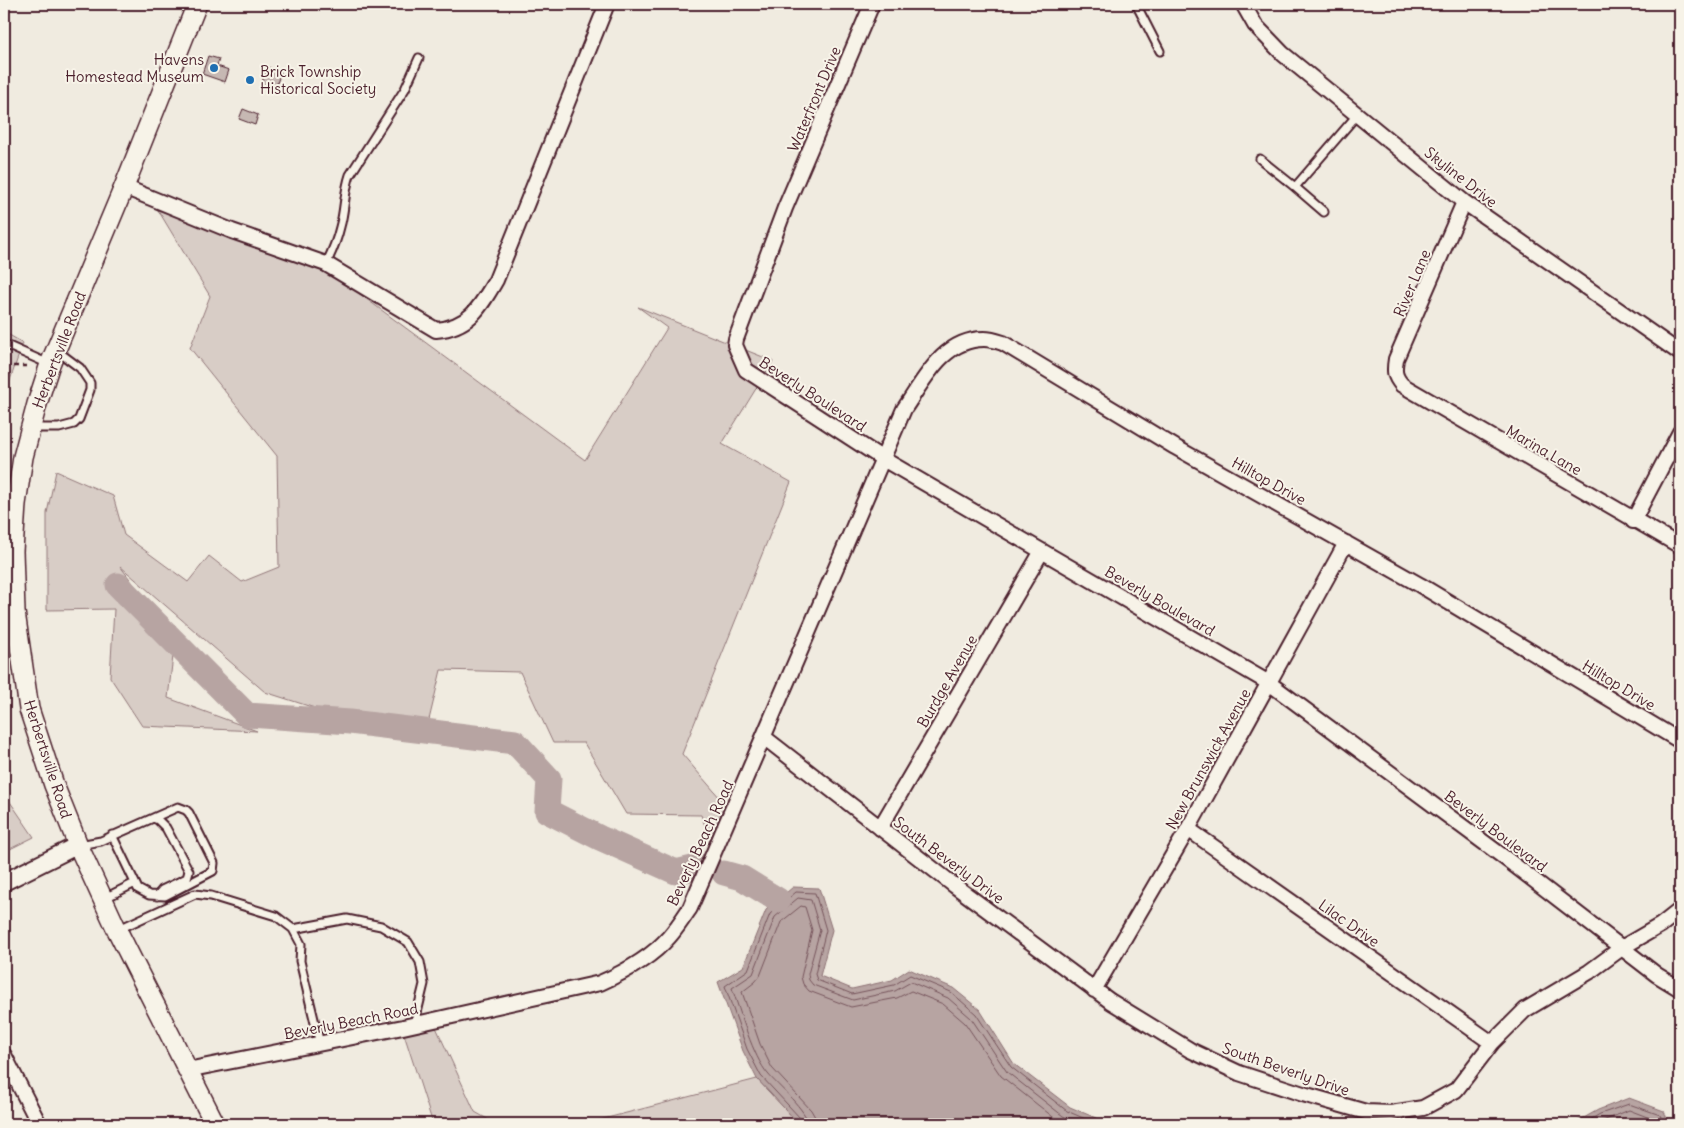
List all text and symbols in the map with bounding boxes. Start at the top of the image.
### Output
street label: Waterfront Drive [783,43,845,155]
place label: Havens Homestead Museum [65,50,204,86]
marker: Havens Homestead Museum [208,62,220,74]
place label: Brick Township Historical Society [260,62,376,98]
marker: Brick Township Historical Society [244,74,256,86]
street label: Skyline Drive [1421,143,1501,211]
street label: River Lane [1389,246,1435,320]
street label: Herbertsville Road [28,289,90,411]
street label: Beverly Boulevard [756,352,870,436]
street label: Marina Lane [1503,421,1585,479]
street label: Hilltop Drive [1229,453,1309,509]
street label: Beverly Boulevard [1102,562,1219,640]
street label: Burdge Avenue [913,631,981,731]
street label: Hilltop Drive [1579,656,1659,714]
street label: New Brunswick Avenue [1161,685,1255,833]
street label: Herbertsville Road [20,697,76,821]
street label: Beverly Beach Road [663,777,737,909]
street label: Beverly Boulevard [1441,786,1551,876]
street label: South Beverly Drive [890,812,1008,908]
street label: Lilac Drive [1315,895,1383,951]
street label: Beverly Beach Road [282,999,420,1043]
street label: South Beverly Drive [1220,1038,1352,1100]

